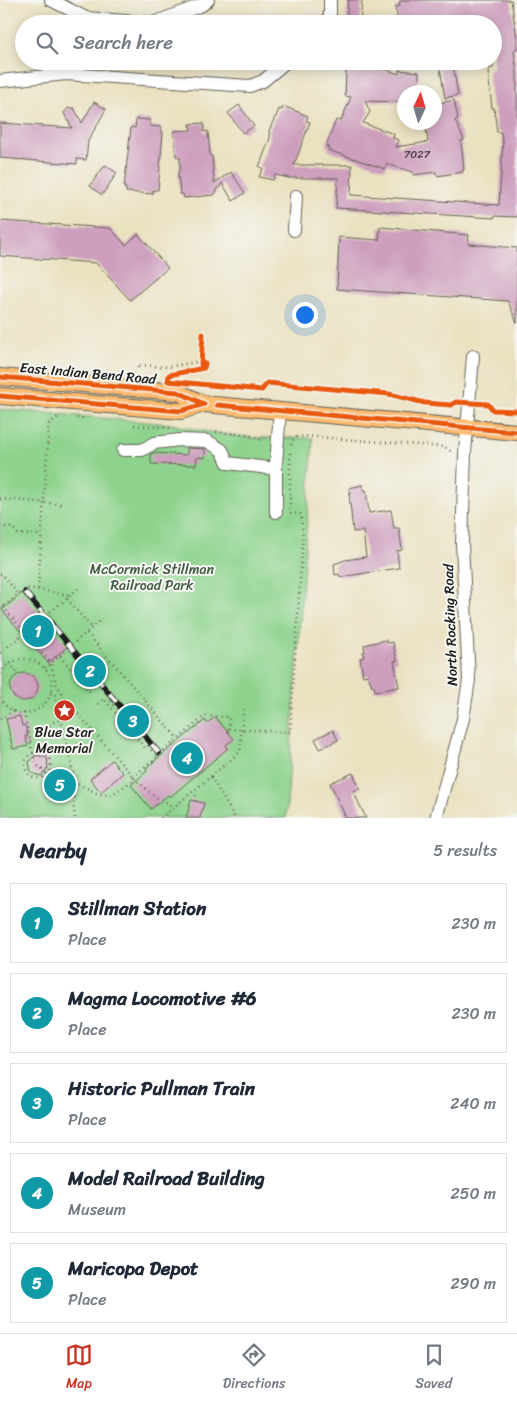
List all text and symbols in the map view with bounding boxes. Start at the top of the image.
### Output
search box [15,15,502,70]
text: Search here [73,26,173,59]
icon: search [33,29,61,57]
north arrow [397,85,442,130]
house number: 7027 [404,145,431,164]
your location [292,302,318,328]
street label: East Indian Bend Road [19,355,159,392]
park label: McCormick Stillman Railroad Park [90,557,215,598]
street label: North Rocking Road [436,562,465,686]
pin: 1 [22,612,54,650]
pin: 2 [74,652,106,690]
place icon: Blue Star Memorial [52,698,76,722]
pin: 3 [117,702,149,740]
place label: Blue Star Memorial [35,720,95,761]
pin: 4 [171,739,203,777]
pin: 5 [44,766,76,804]
text: Nearby [20,832,86,870]
text: 5 results [433,836,497,865]
text: Stillman Station [68,892,206,925]
text: 1 [34,909,40,938]
text: 230 m [451,909,496,938]
text: Place [68,925,107,954]
text: Magma Locomotive #6 [68,982,257,1015]
text: 2 [32,999,42,1028]
text: 230 m [451,999,496,1028]
text: Place [68,1015,107,1044]
text: Historic Pullman Train [68,1072,255,1105]
text: 3 [33,1089,41,1118]
text: 240 m [450,1089,496,1118]
text: Place [68,1105,107,1134]
text: Model Railroad Building [68,1162,265,1195]
text: 4 [32,1179,42,1208]
text: 250 m [450,1179,496,1208]
text: Museum [68,1195,126,1224]
text: Maricopa Depot [68,1252,198,1285]
text: 5 [32,1269,42,1298]
text: 290 m [450,1269,496,1298]
text: Place [68,1285,107,1314]
tab: Map [65,1341,93,1396]
tab: Directions [223,1341,285,1396]
tab: Saved [415,1341,452,1396]

